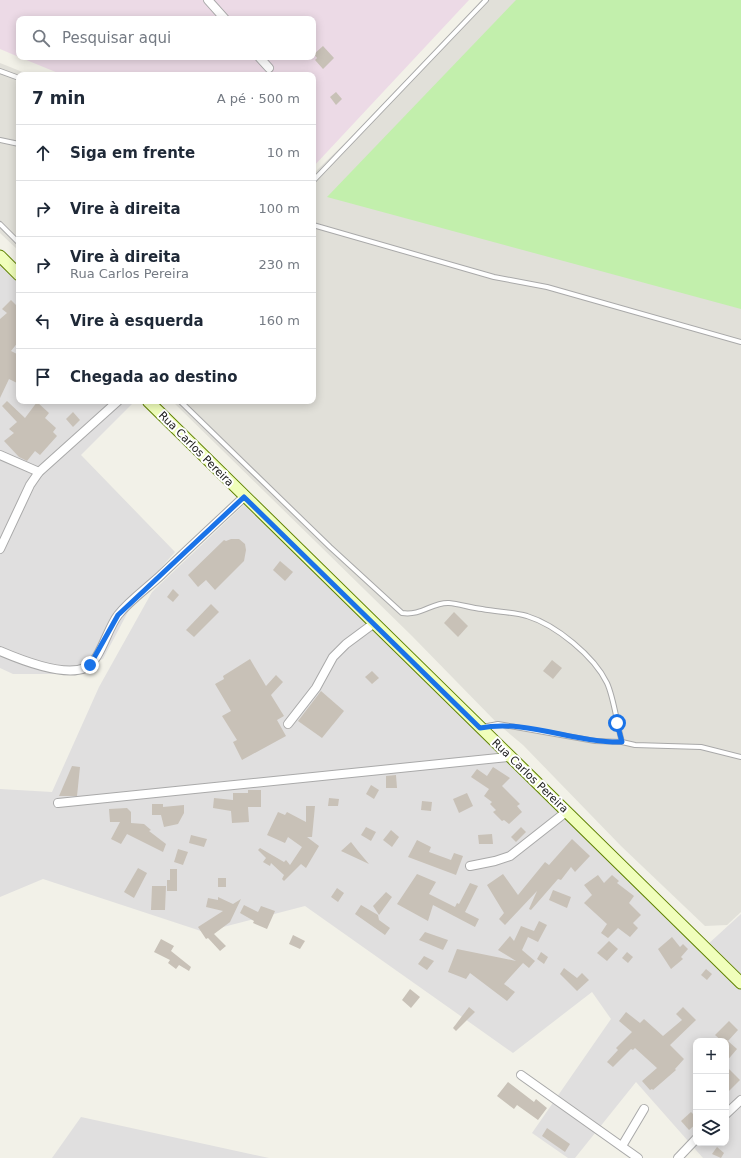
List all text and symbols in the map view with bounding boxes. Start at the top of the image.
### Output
search box [16,16,316,60]
icon: search [30,27,52,49]
text: Pesquisar aqui [62,29,171,47]
text: 7 min [32,88,85,108]
text: A pé · 500 m [217,91,300,106]
icon: ahead [32,142,54,164]
text: Siga em frente [70,144,195,162]
text: 10 m [267,145,300,160]
icon: right [32,198,54,220]
text: Vire à direita [70,200,181,218]
text: 100 m [258,201,300,216]
text: Vire à direita [70,248,181,266]
icon: right [32,254,54,276]
text: 230 m [258,257,300,272]
text: Rua Carlos Pereira [70,266,189,281]
icon: left [32,310,54,332]
text: Vire à esquerda [70,312,204,330]
text: 160 m [258,313,300,328]
icon: arrive [32,366,54,388]
text: Chegada ao destino [70,368,238,386]
street label: Rua Carlos Pereira [156,409,236,489]
route end [81,656,99,674]
route start [608,714,626,732]
street label: Rua Carlos Pereira [489,736,571,816]
map controls [693,1038,729,1146]
button: + [693,1038,729,1074]
button: − [693,1074,729,1110]
button: layers [693,1110,729,1146]

